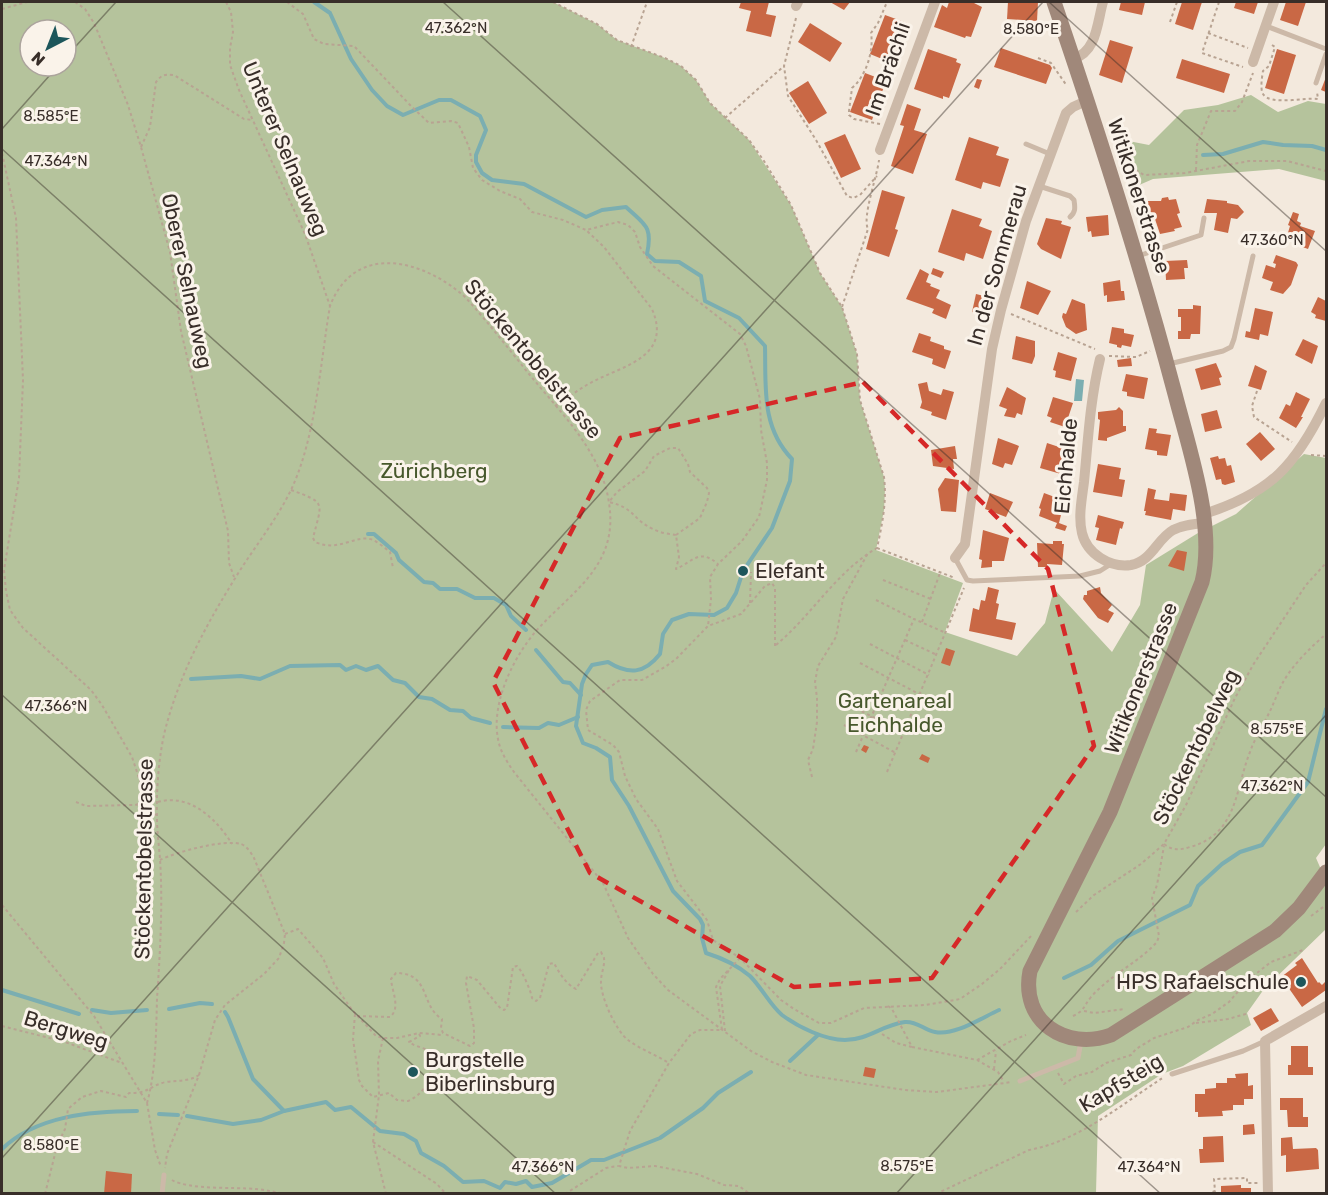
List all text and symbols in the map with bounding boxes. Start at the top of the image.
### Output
north arrow [18,18,78,78]
text: 47.362°N [425,19,487,37]
street label: Im Brächli [860,19,915,119]
text: 8.580°E [1003,20,1059,38]
text: N [28,48,49,70]
street label: Unterer Selnauweg [237,58,334,240]
text: 8.585°E [23,107,79,125]
street label: Witikonerstrasse [1103,115,1176,277]
text: 47.364°N [24,152,88,170]
street label: In der Sommerau [962,181,1032,348]
street label: Oberer Selnauweg [157,191,218,371]
text: 47.360°N [1240,231,1304,249]
street label: Stöckentobelstrasse [459,274,607,444]
street label: Eichhalde [1049,417,1082,515]
park label: Zürichberg [381,458,487,483]
place label: Elefant [755,558,825,583]
marker: Elefant [736,564,750,578]
street label: Witikonerstrasse [1099,598,1182,757]
street label: Stöckentobelweg [1147,665,1244,829]
park label: Gartenareal Eichhalde [838,688,952,737]
text: 47.366°N [25,697,87,715]
text: 8.575°E [1250,720,1304,738]
street label: Stöckentobelstrasse [129,758,158,960]
text: 47.362°N [1241,777,1303,795]
place label: HPS Rafaelschule [1116,969,1289,994]
marker: HPS Rafaelschule [1294,975,1308,989]
street label: Bergweg [21,1005,111,1054]
place label: Burgstelle Biberlinsburg [425,1047,555,1096]
street label: Kapfsteig [1075,1048,1167,1117]
marker: Burgstelle Biberlinsburg [406,1065,420,1079]
text: 8.580°E [23,1136,79,1154]
text: 8.575°E [880,1157,934,1175]
text: 47.366°N [512,1158,574,1176]
text: 47.364°N [1117,1158,1181,1176]

